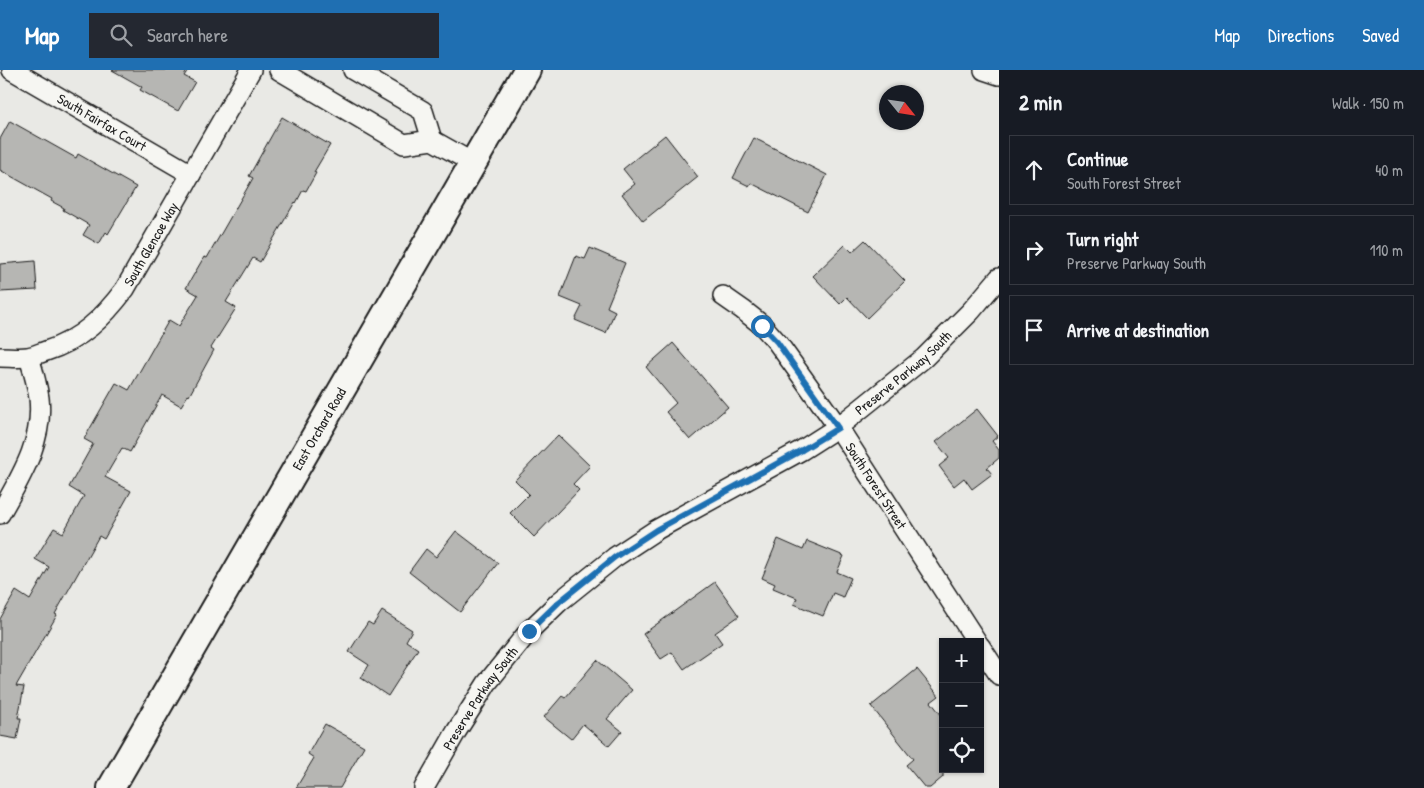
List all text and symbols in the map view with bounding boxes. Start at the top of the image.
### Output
search box [89,13,439,58]
text: Map [25,19,59,51]
icon: search [107,21,135,49]
text: Search here [147,22,228,48]
text: Map [1215,23,1240,48]
text: Directions [1268,23,1334,48]
text: Saved [1362,23,1399,48]
north arrow [879,85,924,130]
street label: South Fairfax Court [54,88,150,155]
text: 2 min [1019,88,1062,117]
text: Walk · 150 m [1332,92,1404,114]
text: Continue [1067,146,1128,172]
icon: ahead [1020,156,1048,184]
text: 40 m [1375,159,1403,181]
text: South Forest Street [1067,172,1181,194]
street label: South Glencoe Way [119,198,183,289]
text: Turn right [1067,226,1138,252]
icon: right [1020,236,1048,264]
text: 110 m [1370,239,1403,261]
text: Preserve Parkway South [1067,252,1206,274]
route start [751,315,774,338]
icon: arrive [1020,316,1048,344]
text: Arrive at destination [1067,317,1209,343]
street label: Preserve Parkway South [851,326,955,419]
street label: East Orchard Road [287,384,350,473]
street label: South Forest Street [841,439,912,533]
route end [518,620,541,643]
map controls [939,638,984,773]
button: + [939,638,984,683]
street label: Preserve Parkway South [438,642,522,753]
button: − [939,683,984,728]
button: locate [939,728,984,773]

